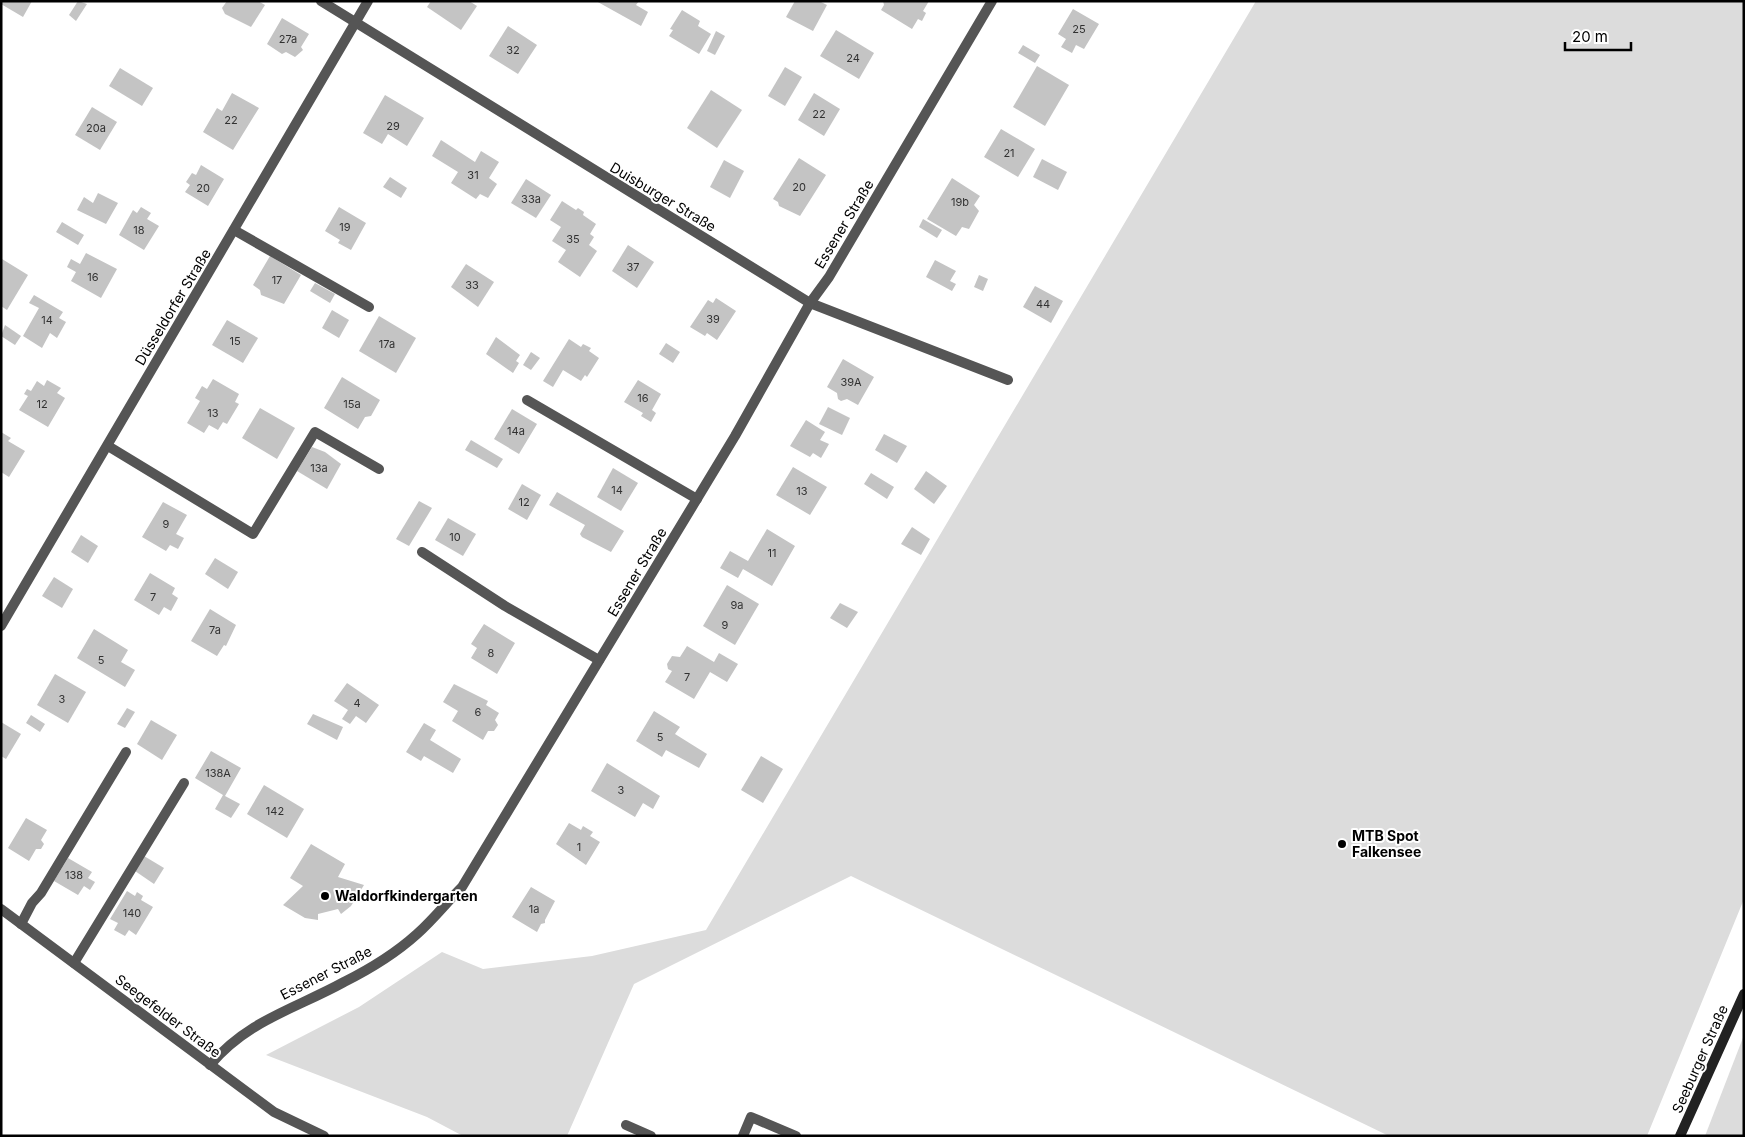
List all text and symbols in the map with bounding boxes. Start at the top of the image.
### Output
scale bar [1565,20,1631,52]
house number: 25 [1072,22,1086,36]
text: 20 m [1572,27,1608,46]
house number: 27a [279,32,297,46]
house number: 32 [506,43,520,57]
house number: 24 [846,51,860,65]
house number: 22 [812,107,826,121]
house number: 22 [224,113,238,127]
house number: 29 [386,119,400,133]
house number: 20a [86,121,106,135]
house number: 21 [1003,146,1015,160]
street label: Duisburger Straße [607,158,719,235]
house number: 31 [467,168,479,182]
street label: Essener Straße [810,176,877,271]
house number: 20 [792,180,806,194]
house number: 20 [196,181,210,195]
house number: 33a [521,192,541,206]
house number: 19b [951,195,969,209]
house number: 19 [339,220,351,234]
house number: 18 [133,223,145,237]
house number: 35 [566,232,580,246]
street label: Düsseldorfer Straße [131,245,214,368]
house number: 37 [626,260,640,274]
house number: 16 [87,270,99,284]
house number: 17 [272,273,282,287]
house number: 33 [465,278,479,292]
house number: 44 [1036,297,1050,311]
house number: 39 [706,312,720,326]
house number: 14 [41,313,53,327]
house number: 15 [229,334,241,348]
house number: 17a [379,337,395,351]
house number: 39A [840,375,862,389]
house number: 16 [637,391,649,405]
house number: 12 [36,397,48,411]
house number: 15a [343,397,361,411]
house number: 13 [207,406,219,420]
house number: 14a [507,424,525,438]
house number: 13a [310,461,328,475]
house number: 14 [611,483,623,497]
house number: 13 [796,484,808,498]
house number: 12 [518,495,530,509]
house number: 9 [163,517,170,531]
street label: Essener Straße [603,524,670,619]
house number: 10 [449,530,461,544]
house number: 11 [768,546,776,560]
house number: 7 [150,590,156,604]
house number: 9a [731,598,744,612]
house number: 9 [722,618,729,632]
house number: 7a [209,623,221,637]
house number: 8 [488,646,495,660]
house number: 5 [98,653,105,667]
house number: 7 [684,670,690,684]
house number: 3 [59,692,66,706]
house number: 4 [353,696,361,710]
house number: 6 [475,705,482,719]
house number: 5 [657,730,664,744]
house number: 138A [205,766,231,780]
house number: 3 [618,783,625,797]
house number: 142 [266,804,284,818]
place label: MTB Spot Falkensee [1352,827,1421,860]
marker: MTB Spot Falkensee [1336,838,1348,850]
house number: 1 [577,840,581,854]
house number: 138 [65,868,83,882]
place label: Waldorfkindergarten [335,887,478,904]
marker: Waldorfkindergarten [319,890,331,902]
house number: 1a [529,902,539,916]
house number: 140 [123,906,141,920]
street label: Essener Straße [277,942,374,1003]
street label: Seegefelder Straße [112,970,224,1061]
street label: Seeburger Straße [1668,1002,1731,1116]

